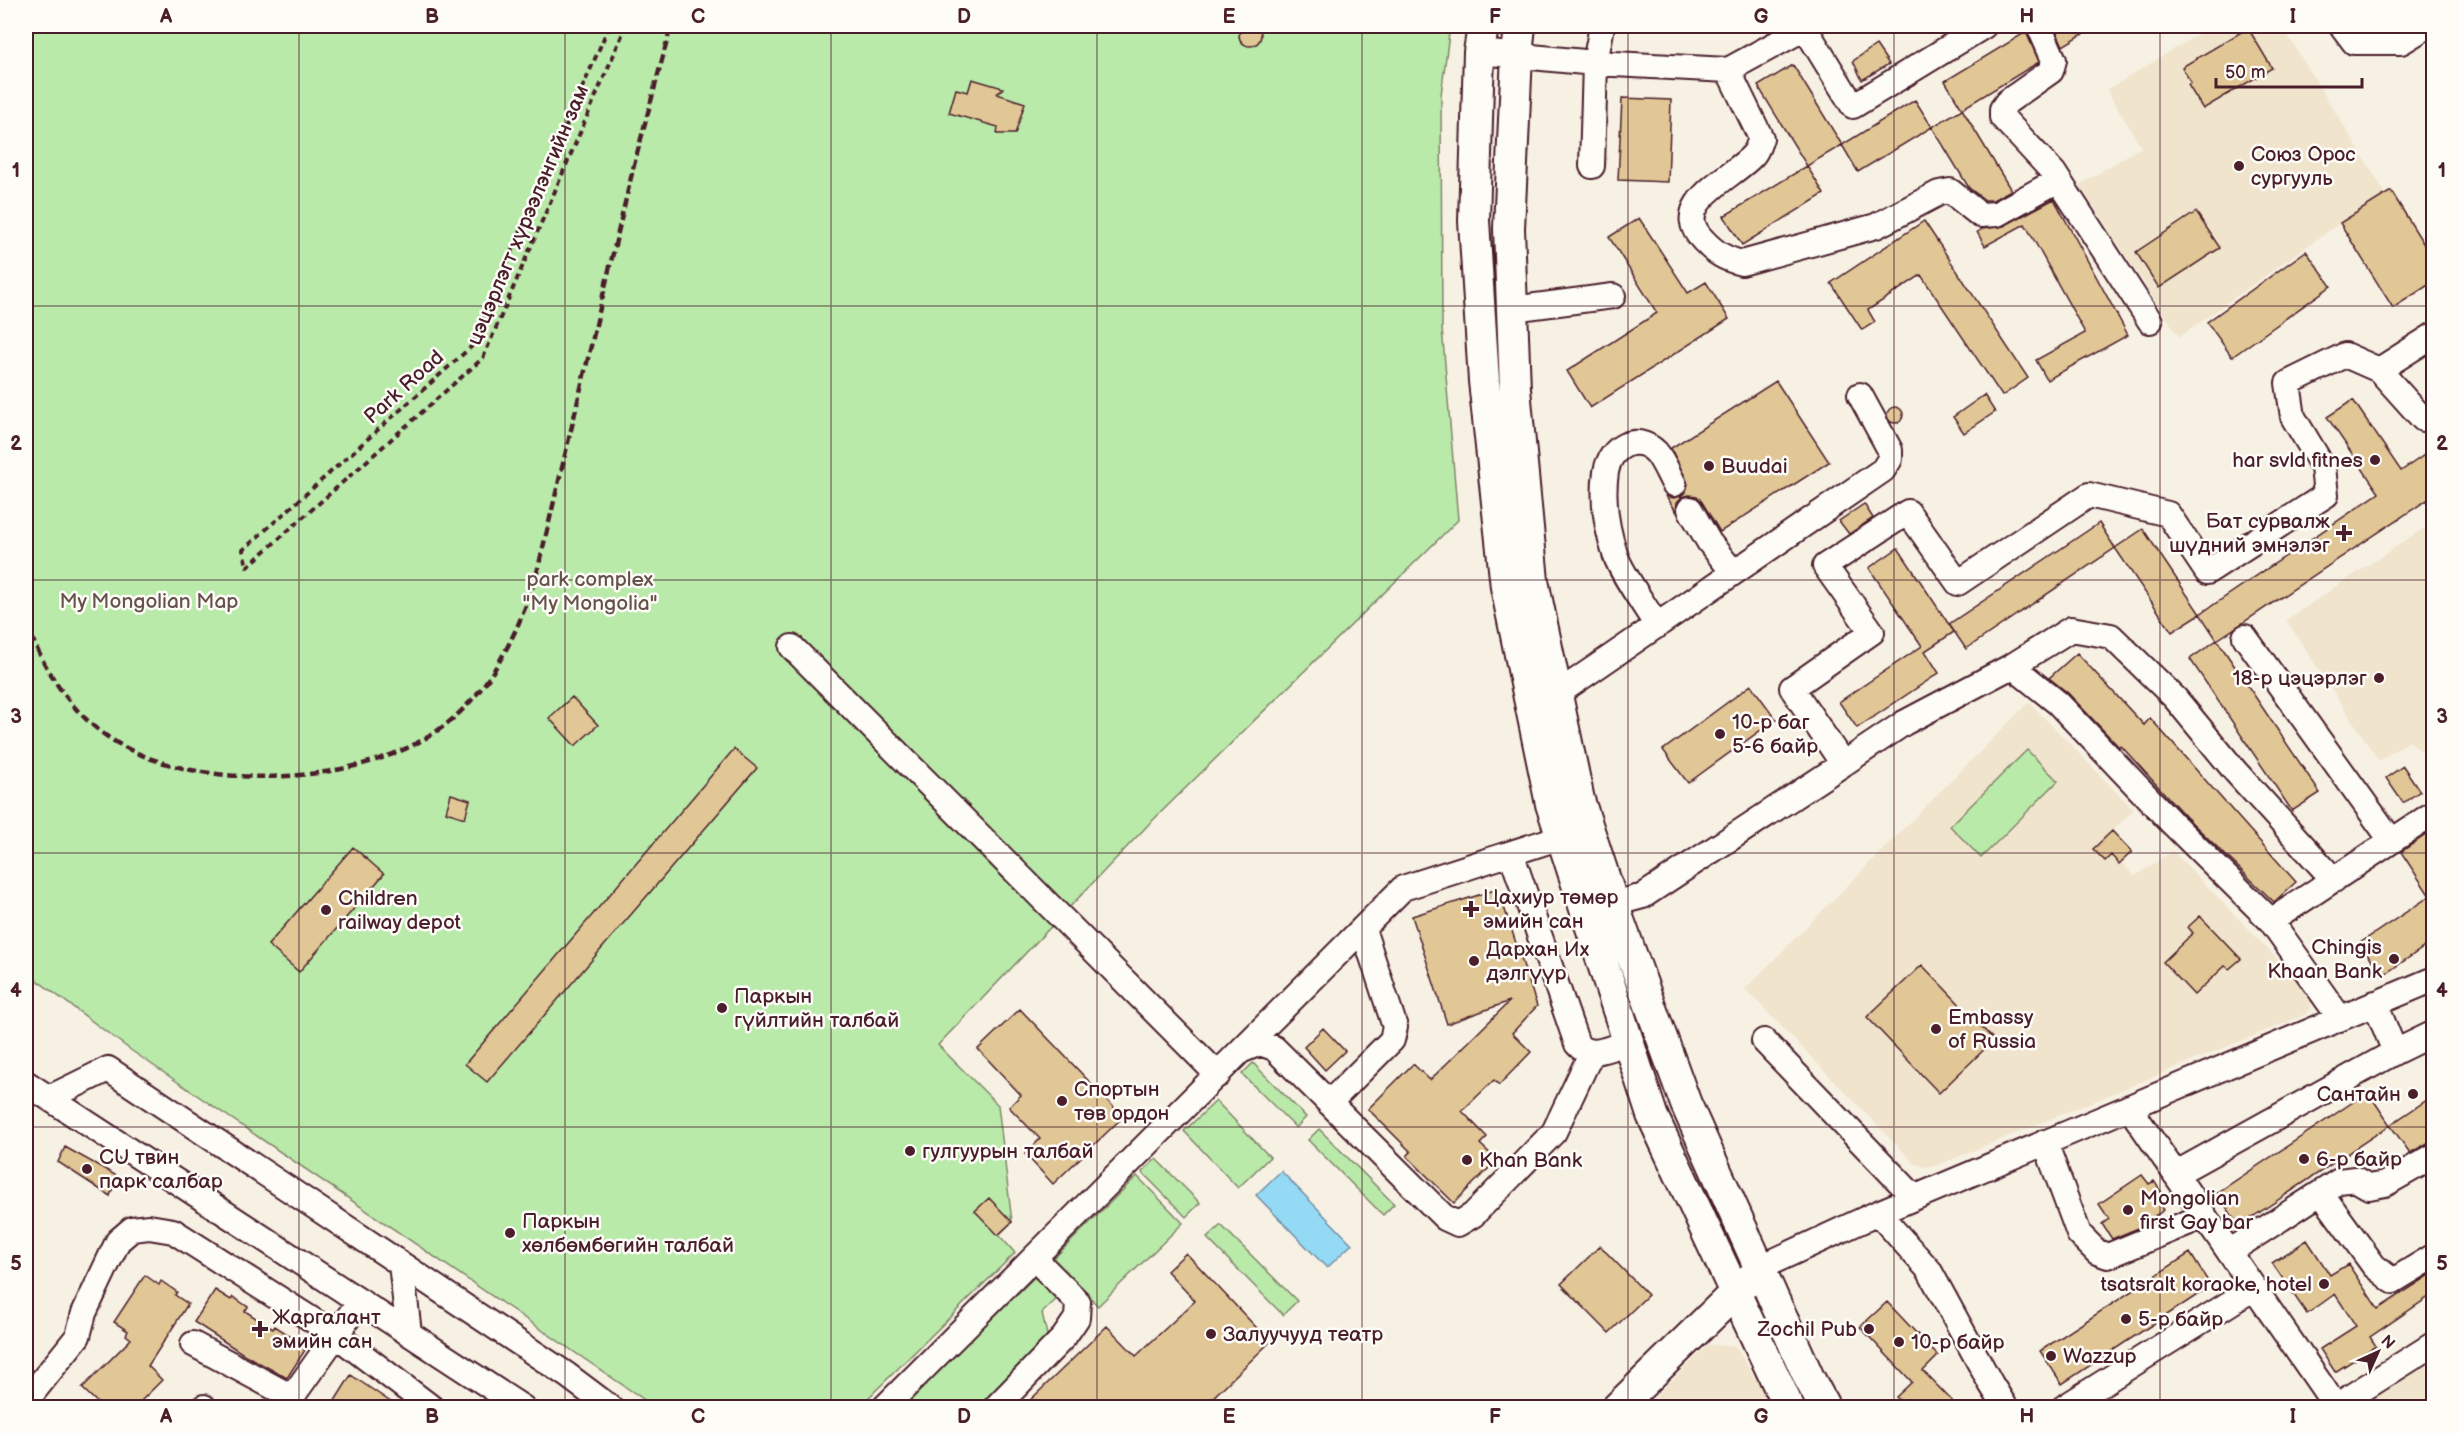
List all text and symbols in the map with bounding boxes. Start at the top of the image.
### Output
text: A [159,5,173,29]
text: B [425,5,439,29]
text: C [691,5,705,29]
text: D [957,5,971,29]
text: E [1223,5,1236,29]
text: F [1489,5,1501,29]
text: G [1754,5,1769,29]
text: H [2020,5,2034,29]
text: I [2290,5,2296,29]
scale bar [2216,51,2362,89]
text: 50 m [2225,62,2266,83]
street label: цэцэрлэгт хүрээлэнгийн зам [462,81,594,349]
place label: Союз Орос сургууль [2251,142,2356,191]
text: 1 [12,159,20,183]
marker: Союз Орос сургууль [2232,159,2246,173]
text: 1 [2438,159,2446,183]
street label: Park Road [359,345,449,429]
text: 2 [10,432,22,456]
text: 2 [2436,432,2448,456]
place label: har svld fitnes [2232,448,2363,473]
marker: har svld fitnes [2368,453,2382,467]
place label: Buudai [1721,454,1788,479]
marker: Buudai [1702,459,1716,473]
place label: Бат сурвалж шүдний эмнэлэг [2169,509,2330,558]
marker: Бат сурвалж шүдний эмнэлэг [2335,524,2353,542]
park label: park complex "My Mongolia" [522,567,658,616]
park label: My Mongolian Map [59,589,239,614]
place label: 18-р цэцэрлэг [2232,666,2367,691]
marker: 18-р цэцэрлэг [2372,671,2386,685]
text: 3 [10,705,22,729]
text: 3 [2436,705,2448,729]
place label: 10-р баг 5-6 байр [1732,710,1818,759]
marker: 10-р баг 5-6 байр [1713,727,1727,741]
place label: Цахиур төмөр эмийн сан [1483,885,1618,934]
place label: Children railway depot [338,886,462,935]
marker: Цахиур төмөр эмийн сан [1464,902,1478,916]
marker: Children railway depot [319,903,333,917]
place label: Chingis Khaan Bank [2267,935,2383,984]
place label: Дархан Их дэлгүүр [1486,937,1590,986]
marker: Chingis Khaan Bank [2387,952,2401,966]
marker: Дархан Их дэлгүүр [1467,954,1481,968]
text: 4 [10,979,22,1003]
text: 4 [2436,979,2448,1003]
place label: Паркын гүйлтийн талбай [734,984,899,1033]
marker: Паркын гүйлтийн талбай [715,1001,729,1015]
place label: Embassy of Russia [1948,1005,2036,1054]
marker: Embassy of Russia [1929,1022,1943,1036]
place label: Спортын төв ордон [1074,1077,1170,1126]
place label: Сантайн [2317,1082,2401,1107]
marker: Сантайн [2406,1087,2420,1101]
marker: Спортын төв ордон [1055,1094,1069,1108]
place label: гулгуурын талбай [922,1139,1094,1164]
marker: гулгуурын талбай [903,1144,917,1158]
place label: CU твин парк салбар [99,1145,223,1194]
place label: 6-р байр [2316,1147,2402,1172]
place label: Khan Bank [1479,1148,1583,1173]
marker: 6-р байр [2297,1152,2311,1166]
marker: Khan Bank [1460,1153,1474,1167]
marker: CU твин парк салбар [80,1162,94,1176]
place label: Mongolian first Gay bar [2140,1186,2253,1235]
marker: Mongolian first Gay bar [2121,1203,2135,1217]
place label: Паркын хөлбөмбөгийн талбай [522,1209,734,1258]
marker: Паркын хөлбөмбөгийн талбай [503,1226,517,1240]
text: 5 [10,1252,22,1276]
text: 5 [2436,1252,2448,1276]
place label: tsatsralt koraoke, hotel [2100,1272,2312,1297]
marker: tsatsralt koraoke, hotel [2317,1277,2331,1291]
place label: Жаргалант эмийн сан [272,1305,381,1354]
place label: 5-р байр [2138,1307,2223,1332]
marker: 5-р байр [2119,1312,2133,1326]
place label: Zochil Pub [1756,1317,1857,1342]
marker: Жаргалант эмийн сан [253,1322,267,1336]
place label: Залуучууд театр [1223,1322,1383,1347]
marker: Zochil Pub [1862,1322,1876,1336]
north arrow [2348,1322,2408,1382]
marker: Залуучууд театр [1204,1327,1218,1341]
place label: 10-р байр [1911,1330,2005,1355]
text: N [2377,1331,2399,1353]
marker: 10-р байр [1892,1335,1906,1349]
place label: Wazzup [2063,1344,2137,1369]
marker: Wazzup [2044,1349,2058,1363]
text: A [159,1405,173,1429]
text: B [425,1405,439,1429]
text: C [691,1405,705,1429]
text: D [957,1405,971,1429]
text: E [1223,1405,1236,1429]
text: F [1489,1405,1501,1429]
text: G [1754,1405,1769,1429]
text: H [2020,1405,2034,1429]
text: I [2290,1405,2296,1429]

